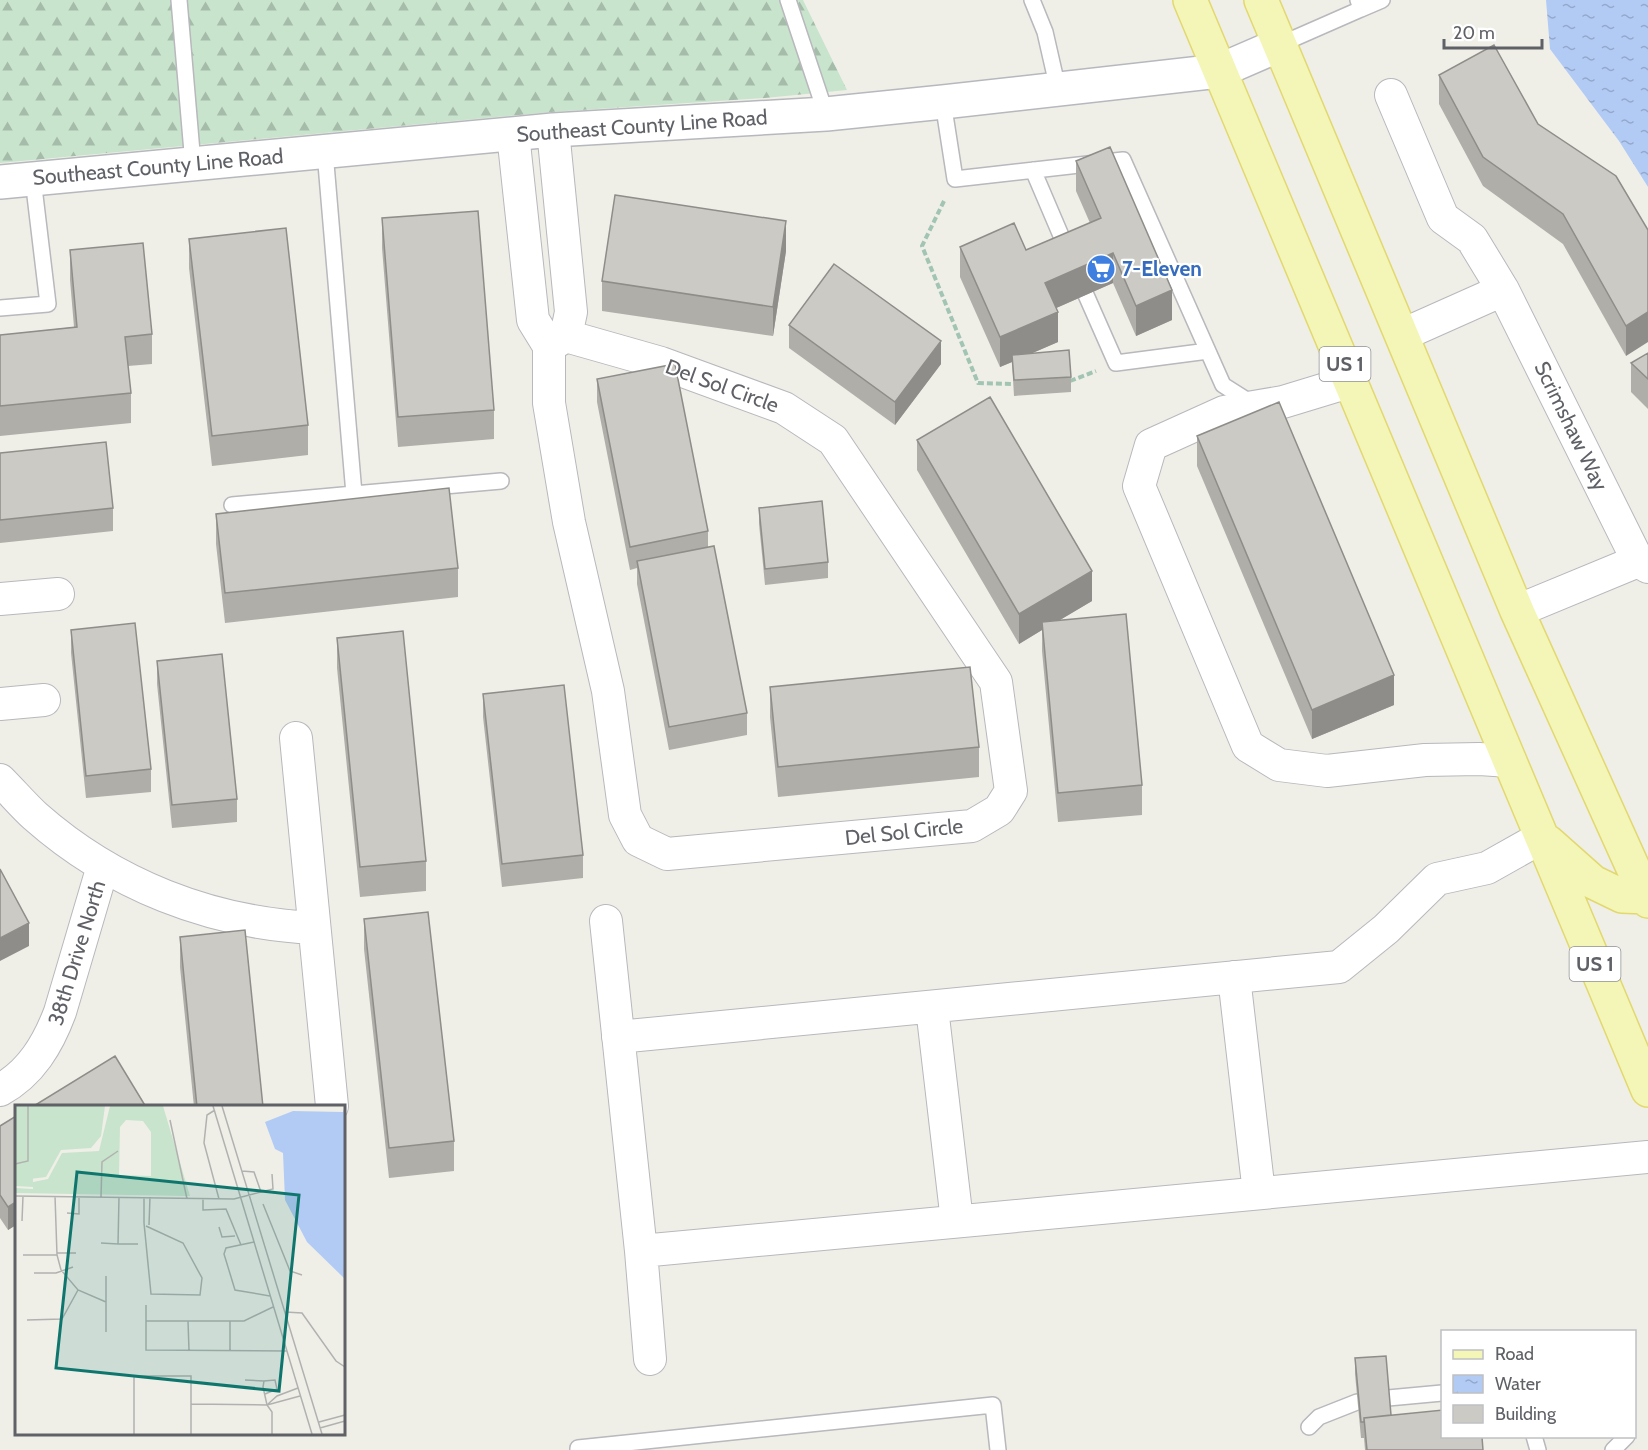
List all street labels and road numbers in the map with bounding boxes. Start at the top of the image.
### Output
street label: Southeast County Line Road [516,104,768,147]
street label: Southeast County Line Road [32,143,284,190]
road number: US 1 [1320,347,1370,381]
street label: Del Sol Circle [662,354,782,418]
street label: Scrimshaw Way [1529,357,1614,495]
street label: Del Sol Circle [844,813,964,850]
street label: 38th Drive North [43,877,110,1028]
road number: US 1 [1570,947,1620,981]

